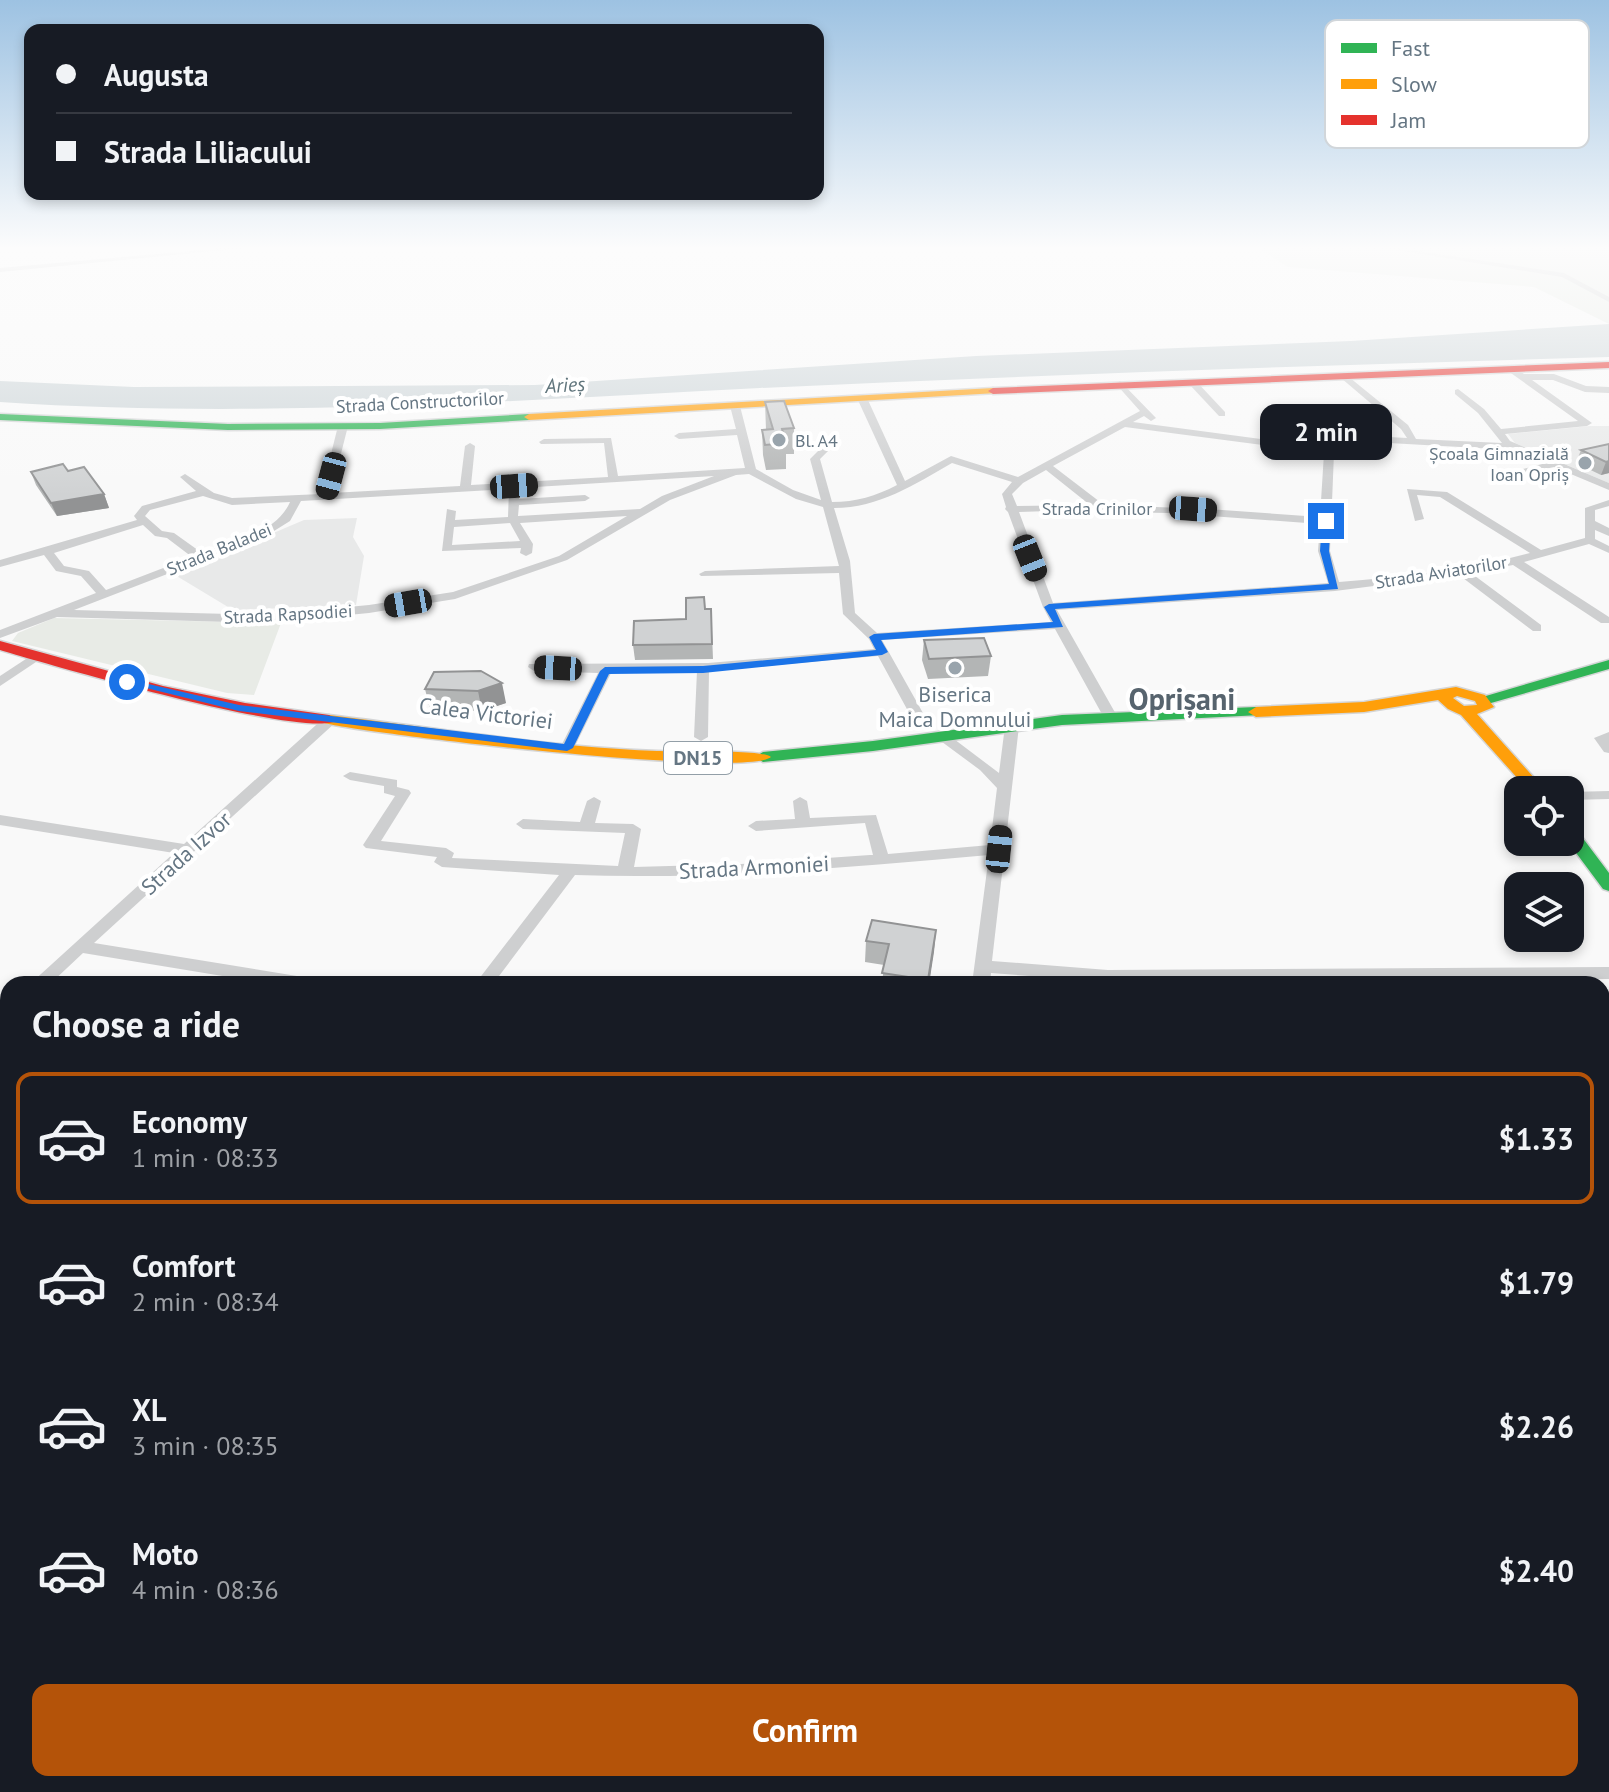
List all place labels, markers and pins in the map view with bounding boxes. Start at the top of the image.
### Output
place label: Bl. A4 [795,429,838,452]
marker: Bl. A4 [770,431,788,449]
place label: Școala Gimnazială Ioan Opriș [1429,442,1569,486]
marker: Școala Gimnazială Ioan Opriș [1576,454,1594,472]
marker: Biserica Maica Domnului [946,659,964,677]
place label: Biserica Maica Domnului [878,680,1032,733]

